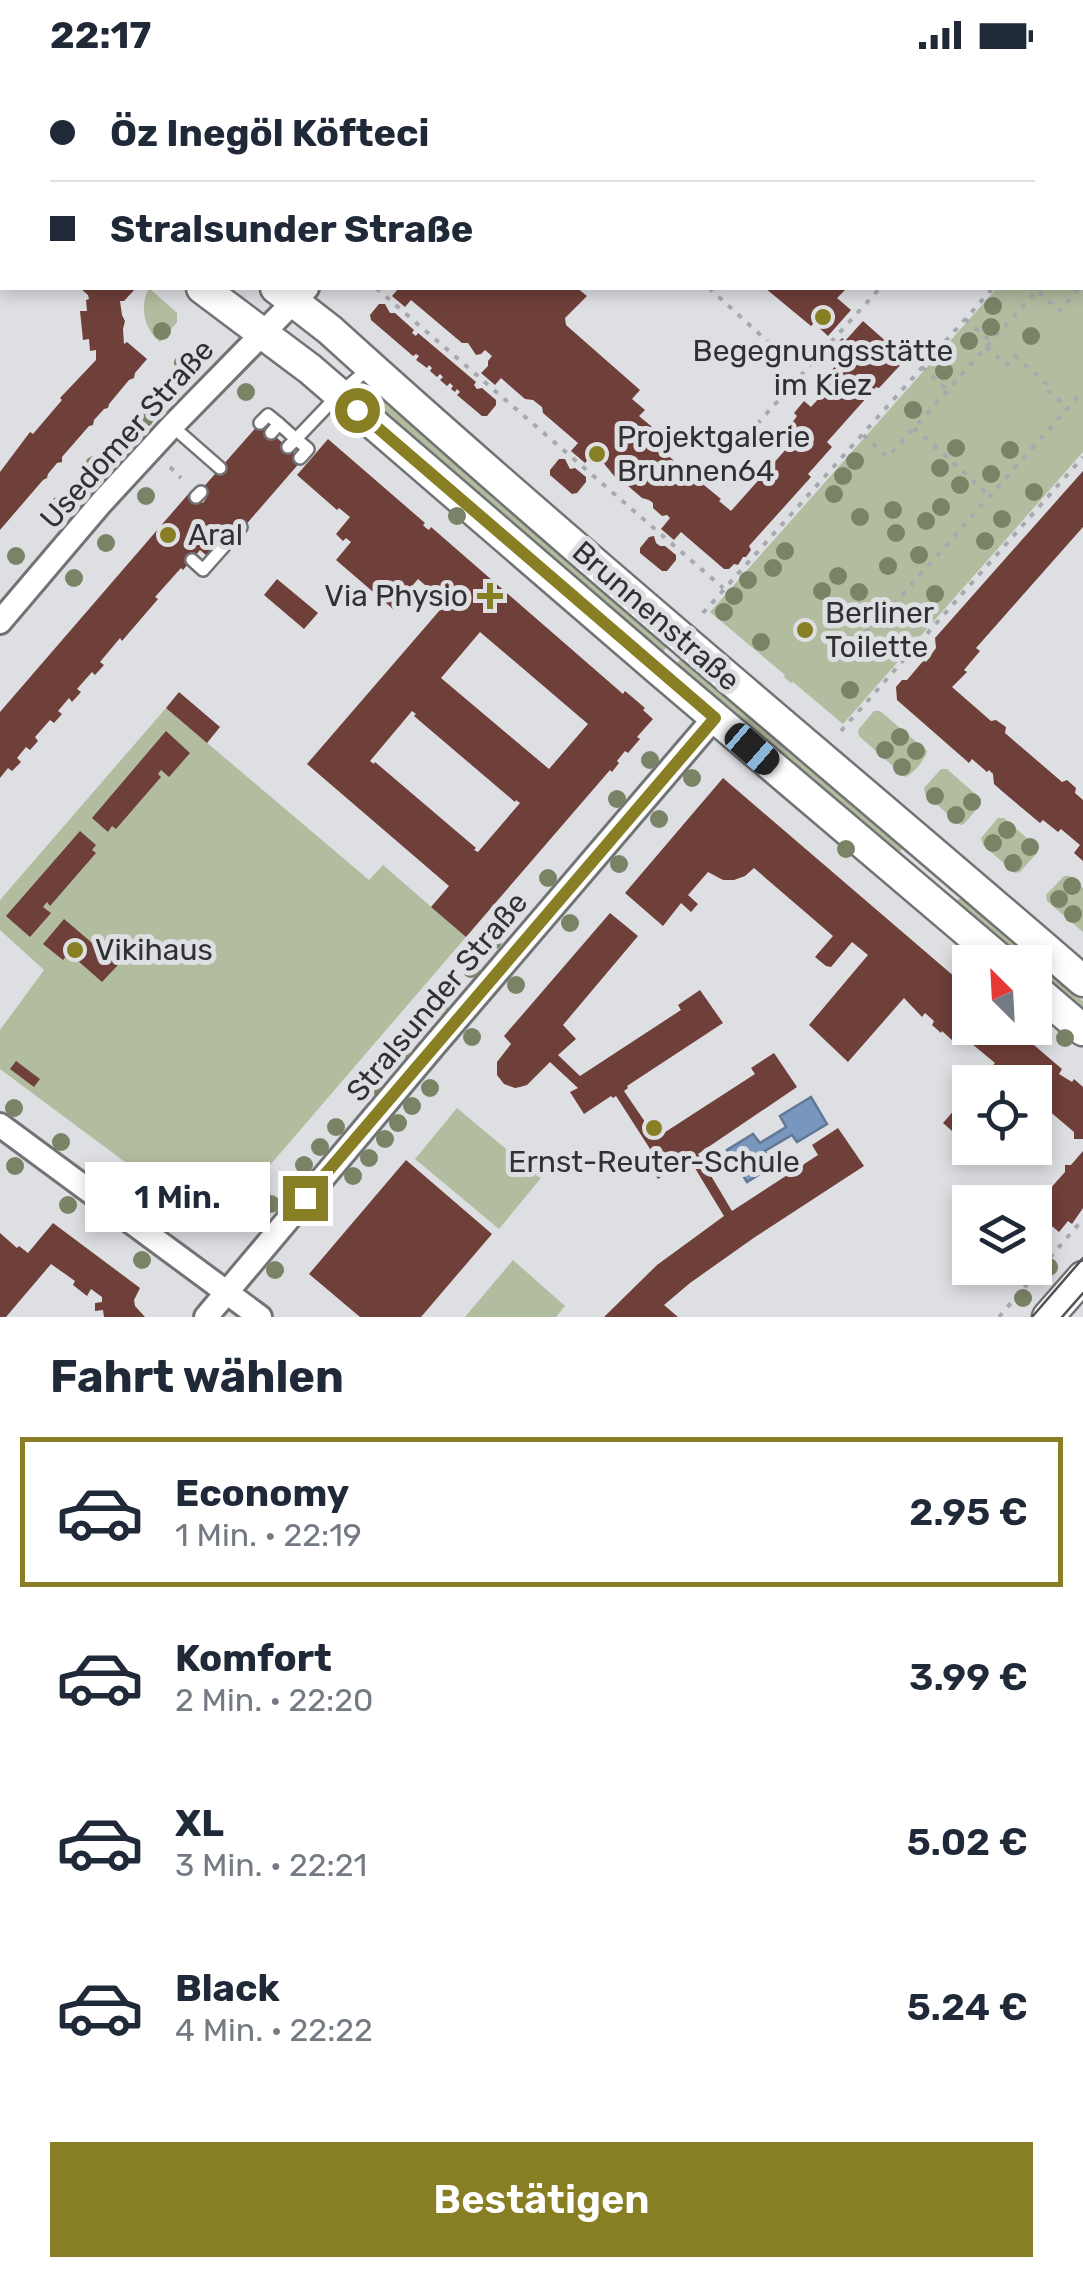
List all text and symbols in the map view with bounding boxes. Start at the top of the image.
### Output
text: 22:17 [50,12,151,58]
text: Öz Inegöl Köfteci [110,110,429,156]
text: Stralsunder Straße [110,206,473,252]
marker: Begegnungsstätte im Kiez [812,306,834,328]
street label: Usedomer Straße [33,332,221,536]
place label: Begegnungsstätte im Kiez [693,333,953,403]
route start [335,388,380,433]
place label: Projektgalerie Brunnen64 [617,419,810,489]
marker: Projektgalerie Brunnen64 [586,443,608,465]
place label: Aral [188,517,243,553]
marker: Aral [157,524,179,546]
street label: Brunnenstraße [565,534,747,698]
place label: Via Physio [324,578,468,614]
marker: Via Physio [477,583,503,609]
place label: Berliner Toilette [825,595,935,665]
marker: Berliner Toilette [794,619,816,641]
car [720,718,784,780]
street label: Stralsunder Straße [339,885,535,1109]
place label: Vikihaus [95,932,213,968]
marker: Vikihaus [64,939,86,961]
north arrow [952,945,1052,1045]
map controls [952,945,1052,1285]
button: locate [952,1065,1052,1165]
marker: Ernst-Reuter-Schule [643,1117,665,1139]
place label: Ernst-Reuter-Schule [508,1144,800,1180]
callout: 1 Min. [85,1163,270,1233]
route end [283,1176,328,1221]
text: 1 Min. [134,1178,221,1216]
button: layers [952,1185,1052,1285]
text: Fahrt wählen [50,1350,344,1403]
icon: car [55,1467,145,1557]
text: Economy [175,1470,349,1516]
text: 2.95 € [909,1489,1028,1535]
text: 1 Min. · 22:19 [175,1516,362,1554]
icon: car [55,1632,145,1722]
text: Komfort [175,1635,332,1681]
text: 3.99 € [909,1654,1028,1700]
text: 2 Min. · 22:20 [175,1681,373,1719]
icon: car [55,1797,145,1887]
text: XL [175,1800,224,1846]
text: 5.02 € [907,1819,1028,1865]
text: 3 Min. · 22:21 [175,1846,367,1884]
icon: car [55,1962,145,2052]
text: Black [175,1965,280,2011]
text: 5.24 € [907,1984,1028,2030]
text: 4 Min. · 22:22 [175,2011,373,2049]
button: Bestätigen [50,2142,1033,2257]

